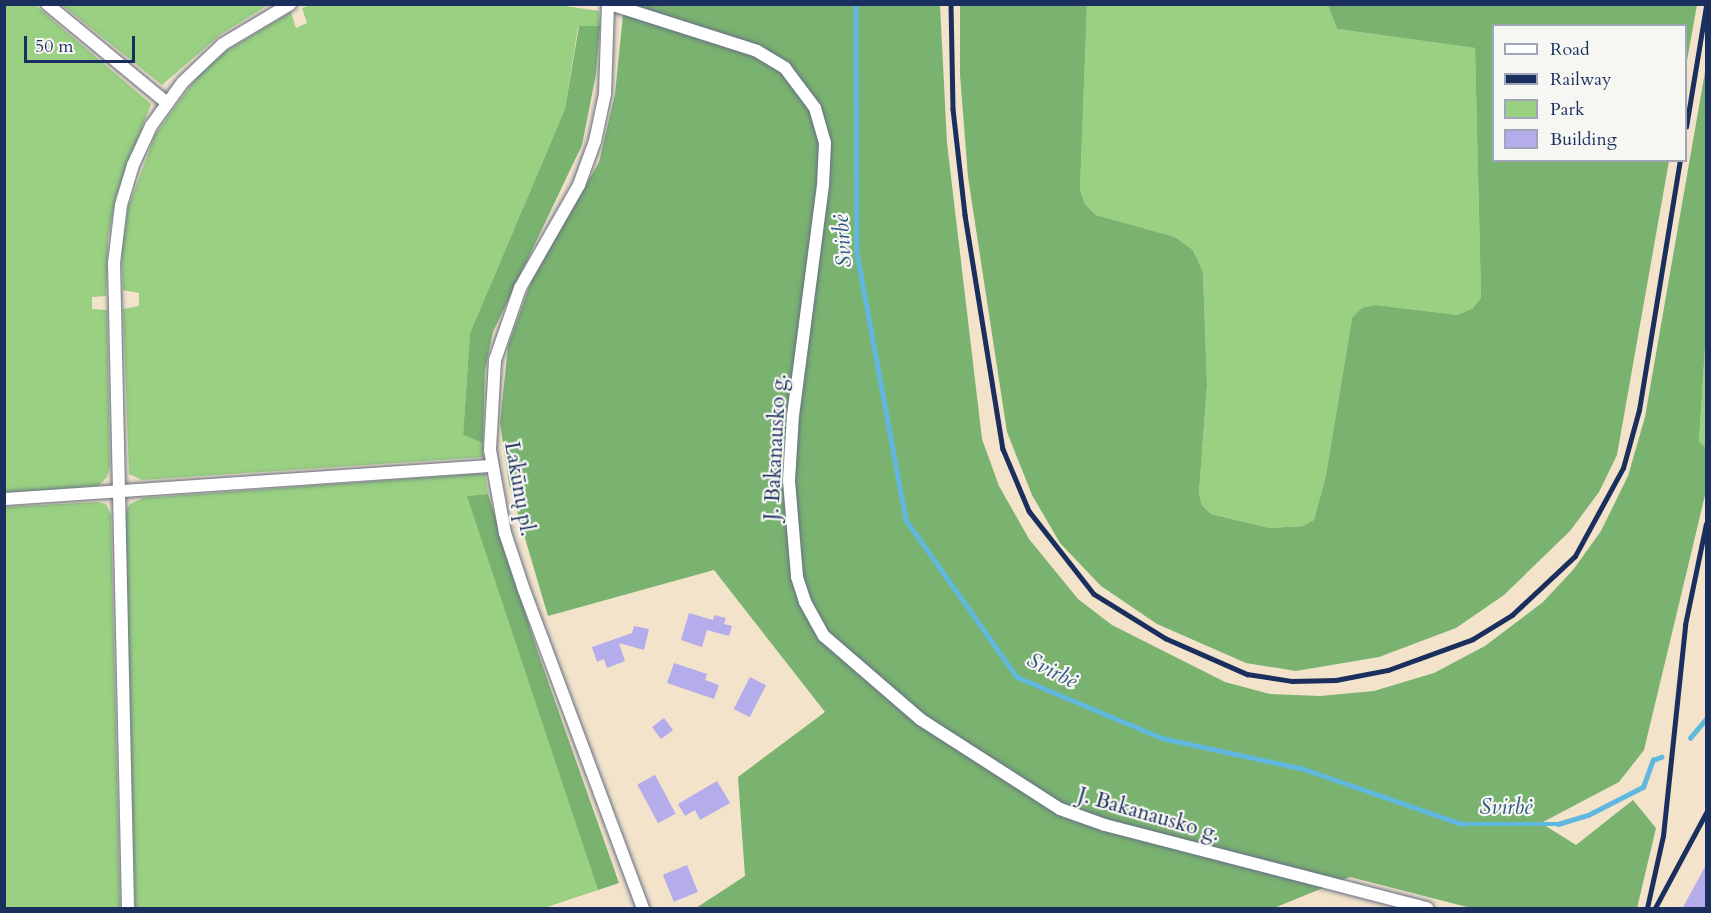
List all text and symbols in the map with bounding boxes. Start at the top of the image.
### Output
scale bar [27,24,138,62]
legend [1492,24,1687,162]
text: 50 m [35,34,74,59]
text: Road [1550,37,1590,62]
text: Railway [1550,67,1612,92]
text: Park [1550,97,1585,122]
text: Building [1550,127,1617,152]
water label: Svirbė [828,214,858,268]
street label: J. Bakanausko g. [760,373,792,521]
street label: Lakūnų pl. [498,440,540,538]
water label: Svirbė [1022,647,1082,695]
street label: J. Bakanausko g. [1075,783,1223,847]
water label: Svirbė [1479,795,1533,821]

